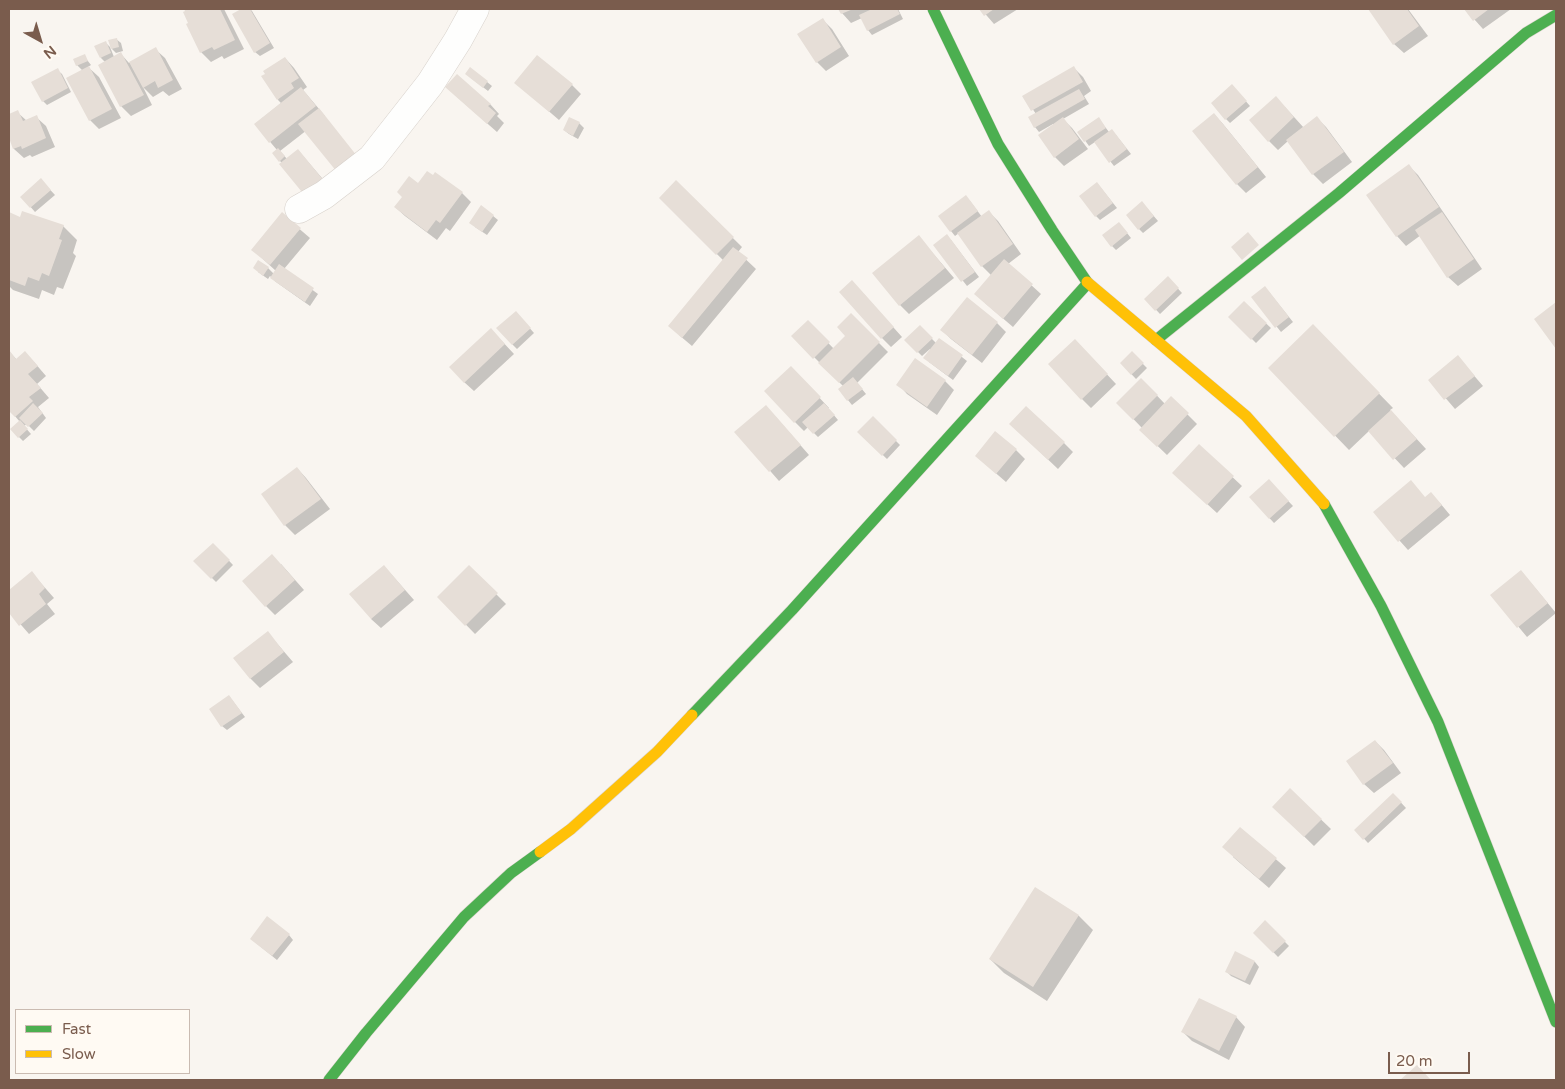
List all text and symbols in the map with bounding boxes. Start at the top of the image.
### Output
north arrow [15,15,65,65]
text: N [40,42,59,62]
legend [15,1009,190,1074]
text: Fast [62,1020,91,1038]
scale bar [1390,1042,1472,1074]
text: Slow [62,1045,96,1063]
text: 20 m [1396,1052,1433,1070]

